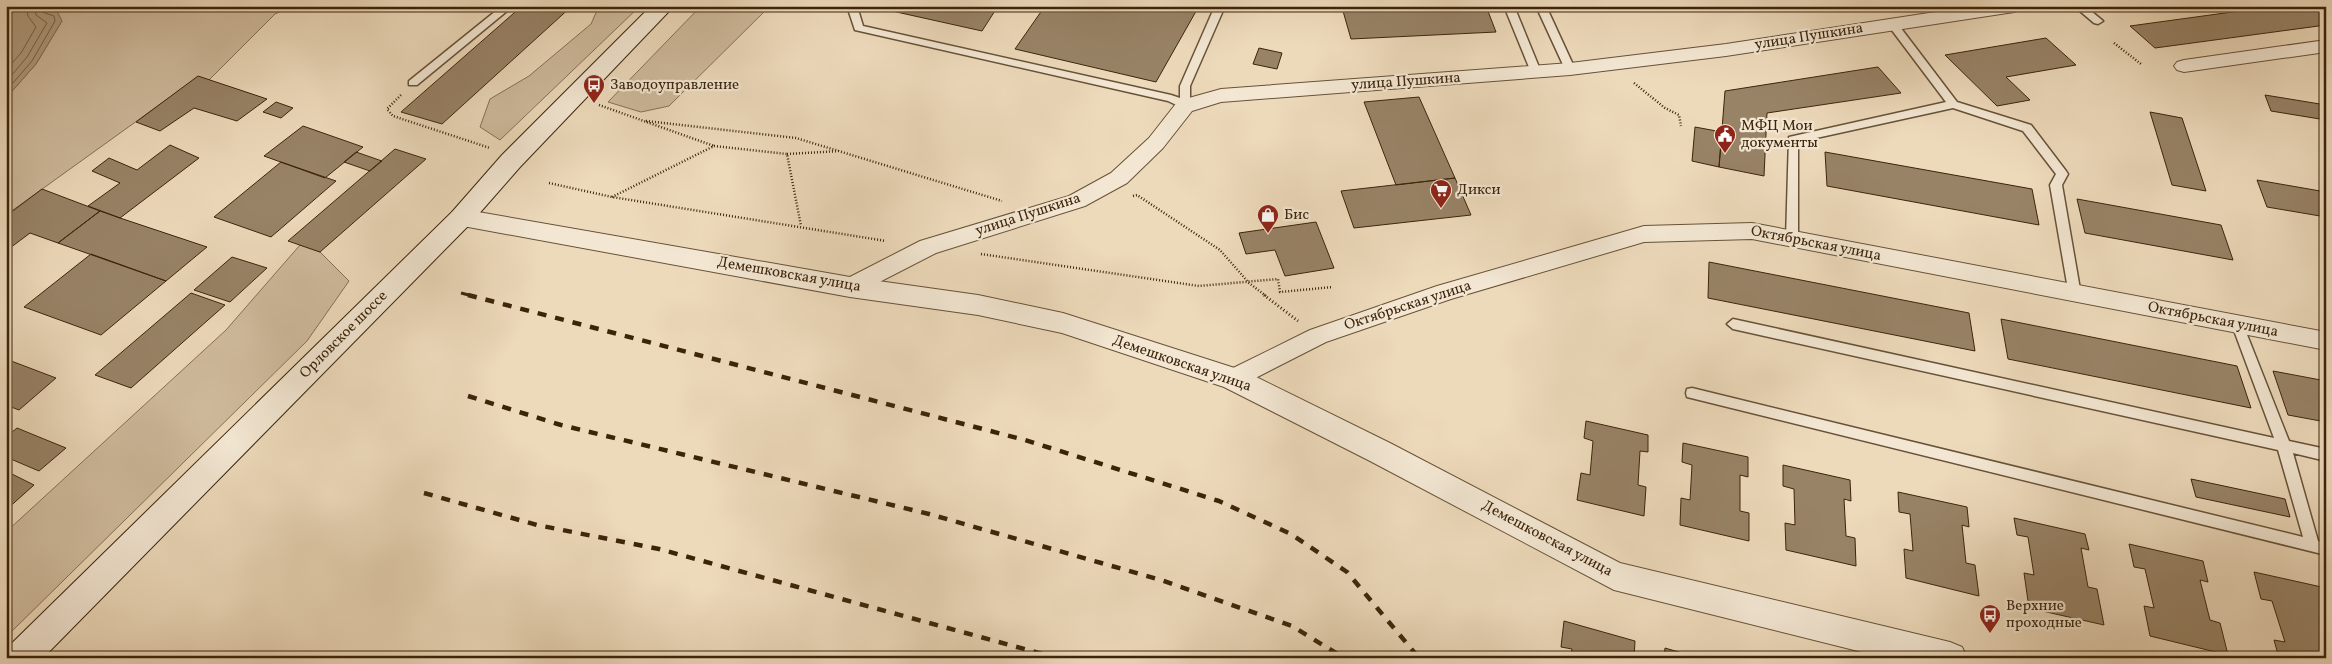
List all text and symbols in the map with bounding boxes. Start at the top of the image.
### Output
street label: улица Пушкина [1753,18,1865,56]
street label: улица Пушкина [1351,68,1461,96]
bus stop icon: Заводоуправление [582,73,606,104]
place label: Заводоуправление [610,75,739,96]
place label: МФЦ Мои документы [1741,116,1818,154]
public building icon: МФЦ Мои документы [1713,123,1737,154]
supermarket icon: Дикси [1429,178,1453,209]
place label: Дикси [1457,180,1501,201]
street label: улица Пушкина [973,188,1083,242]
shop icon: Бис [1256,203,1280,234]
place label: Бис [1284,205,1309,226]
street label: Октябрьская улица [1749,221,1883,267]
street label: Демешковская улица [716,252,862,298]
street label: Октябрьская улица [1342,276,1474,336]
street label: Орловское шоссе [295,286,393,384]
street label: Октябрьская улица [2146,297,2280,343]
street label: Демешковская улица [1110,330,1254,398]
street label: Демешковская улица [1478,496,1616,582]
place label: Верхние проходные [2006,596,2082,634]
bus stop icon: Верхние проходные [1978,603,2002,634]

